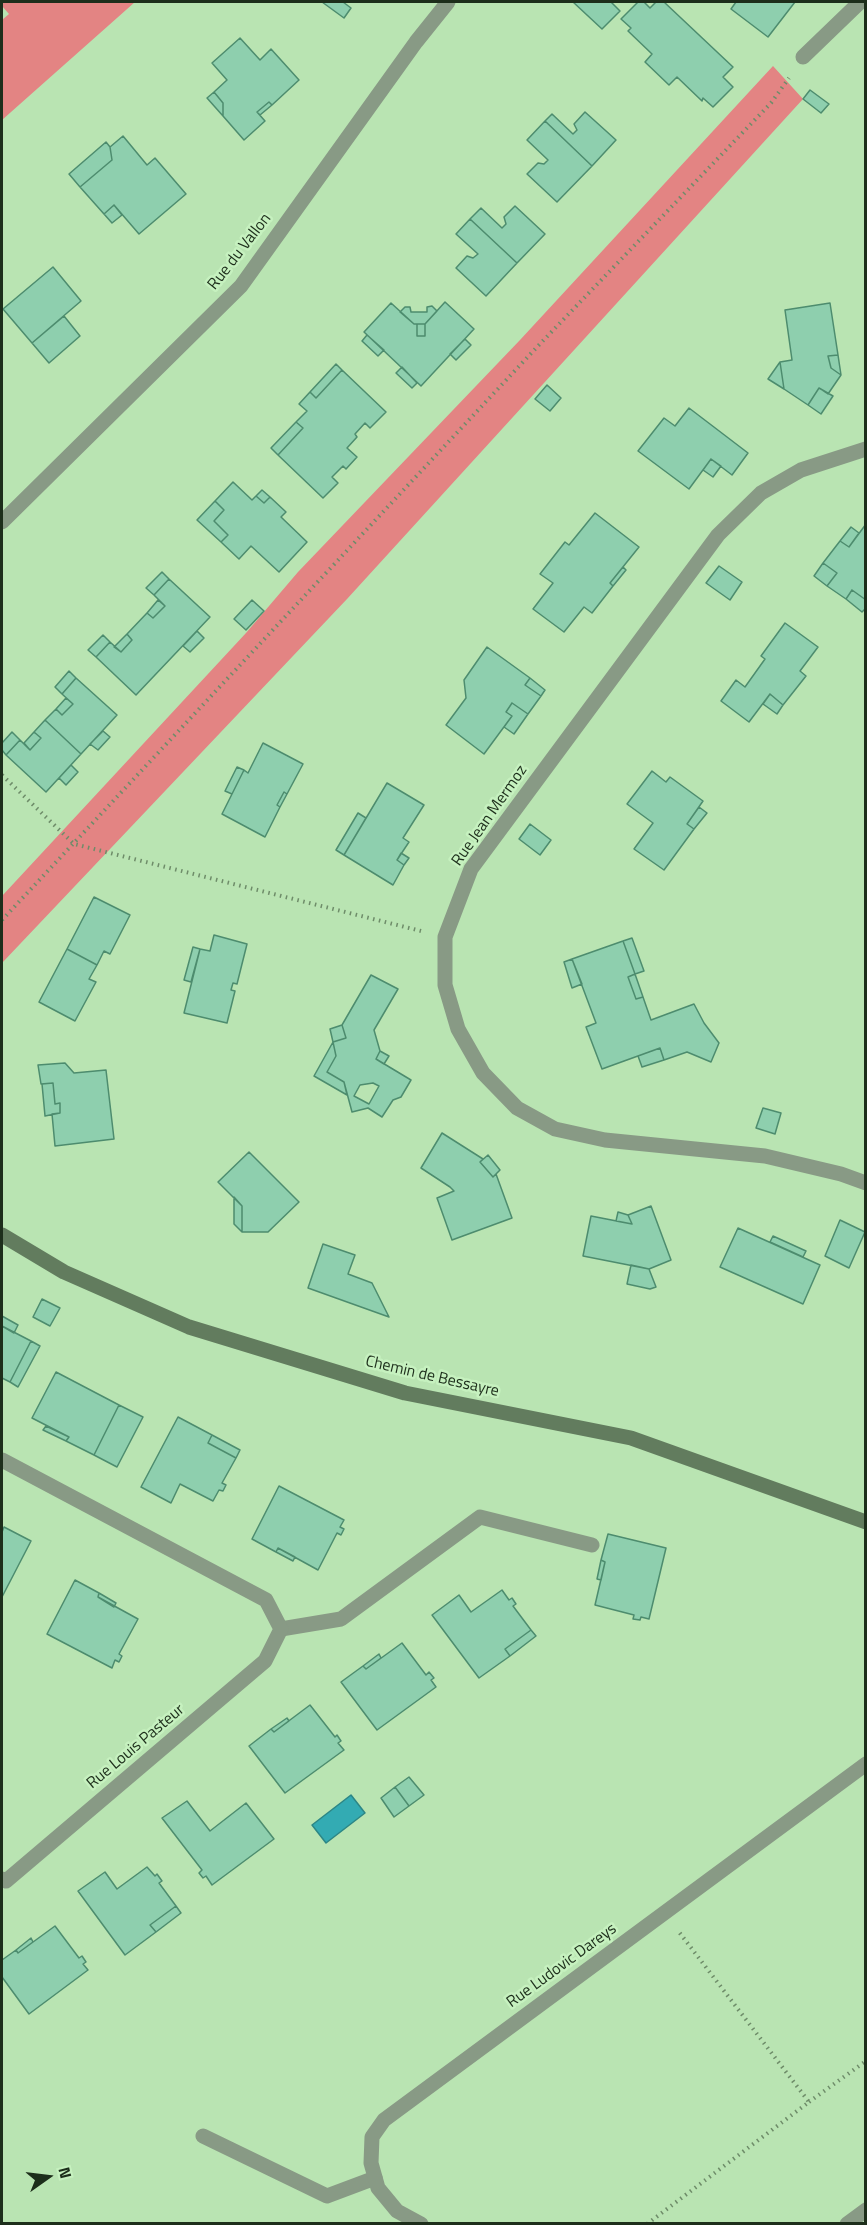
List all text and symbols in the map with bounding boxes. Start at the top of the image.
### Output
street label: Rue du Vallon [204,210,276,294]
street label: Rue Jean Mermoz [448,762,532,870]
street label: Chemin de Bessayre [363,1352,501,1402]
street label: Rue Louis Pasteur [83,1701,189,1793]
street label: Rue Ludovic Dareys [503,1920,621,2012]
north arrow [18,2147,78,2207]
text: N [52,2164,78,2181]

